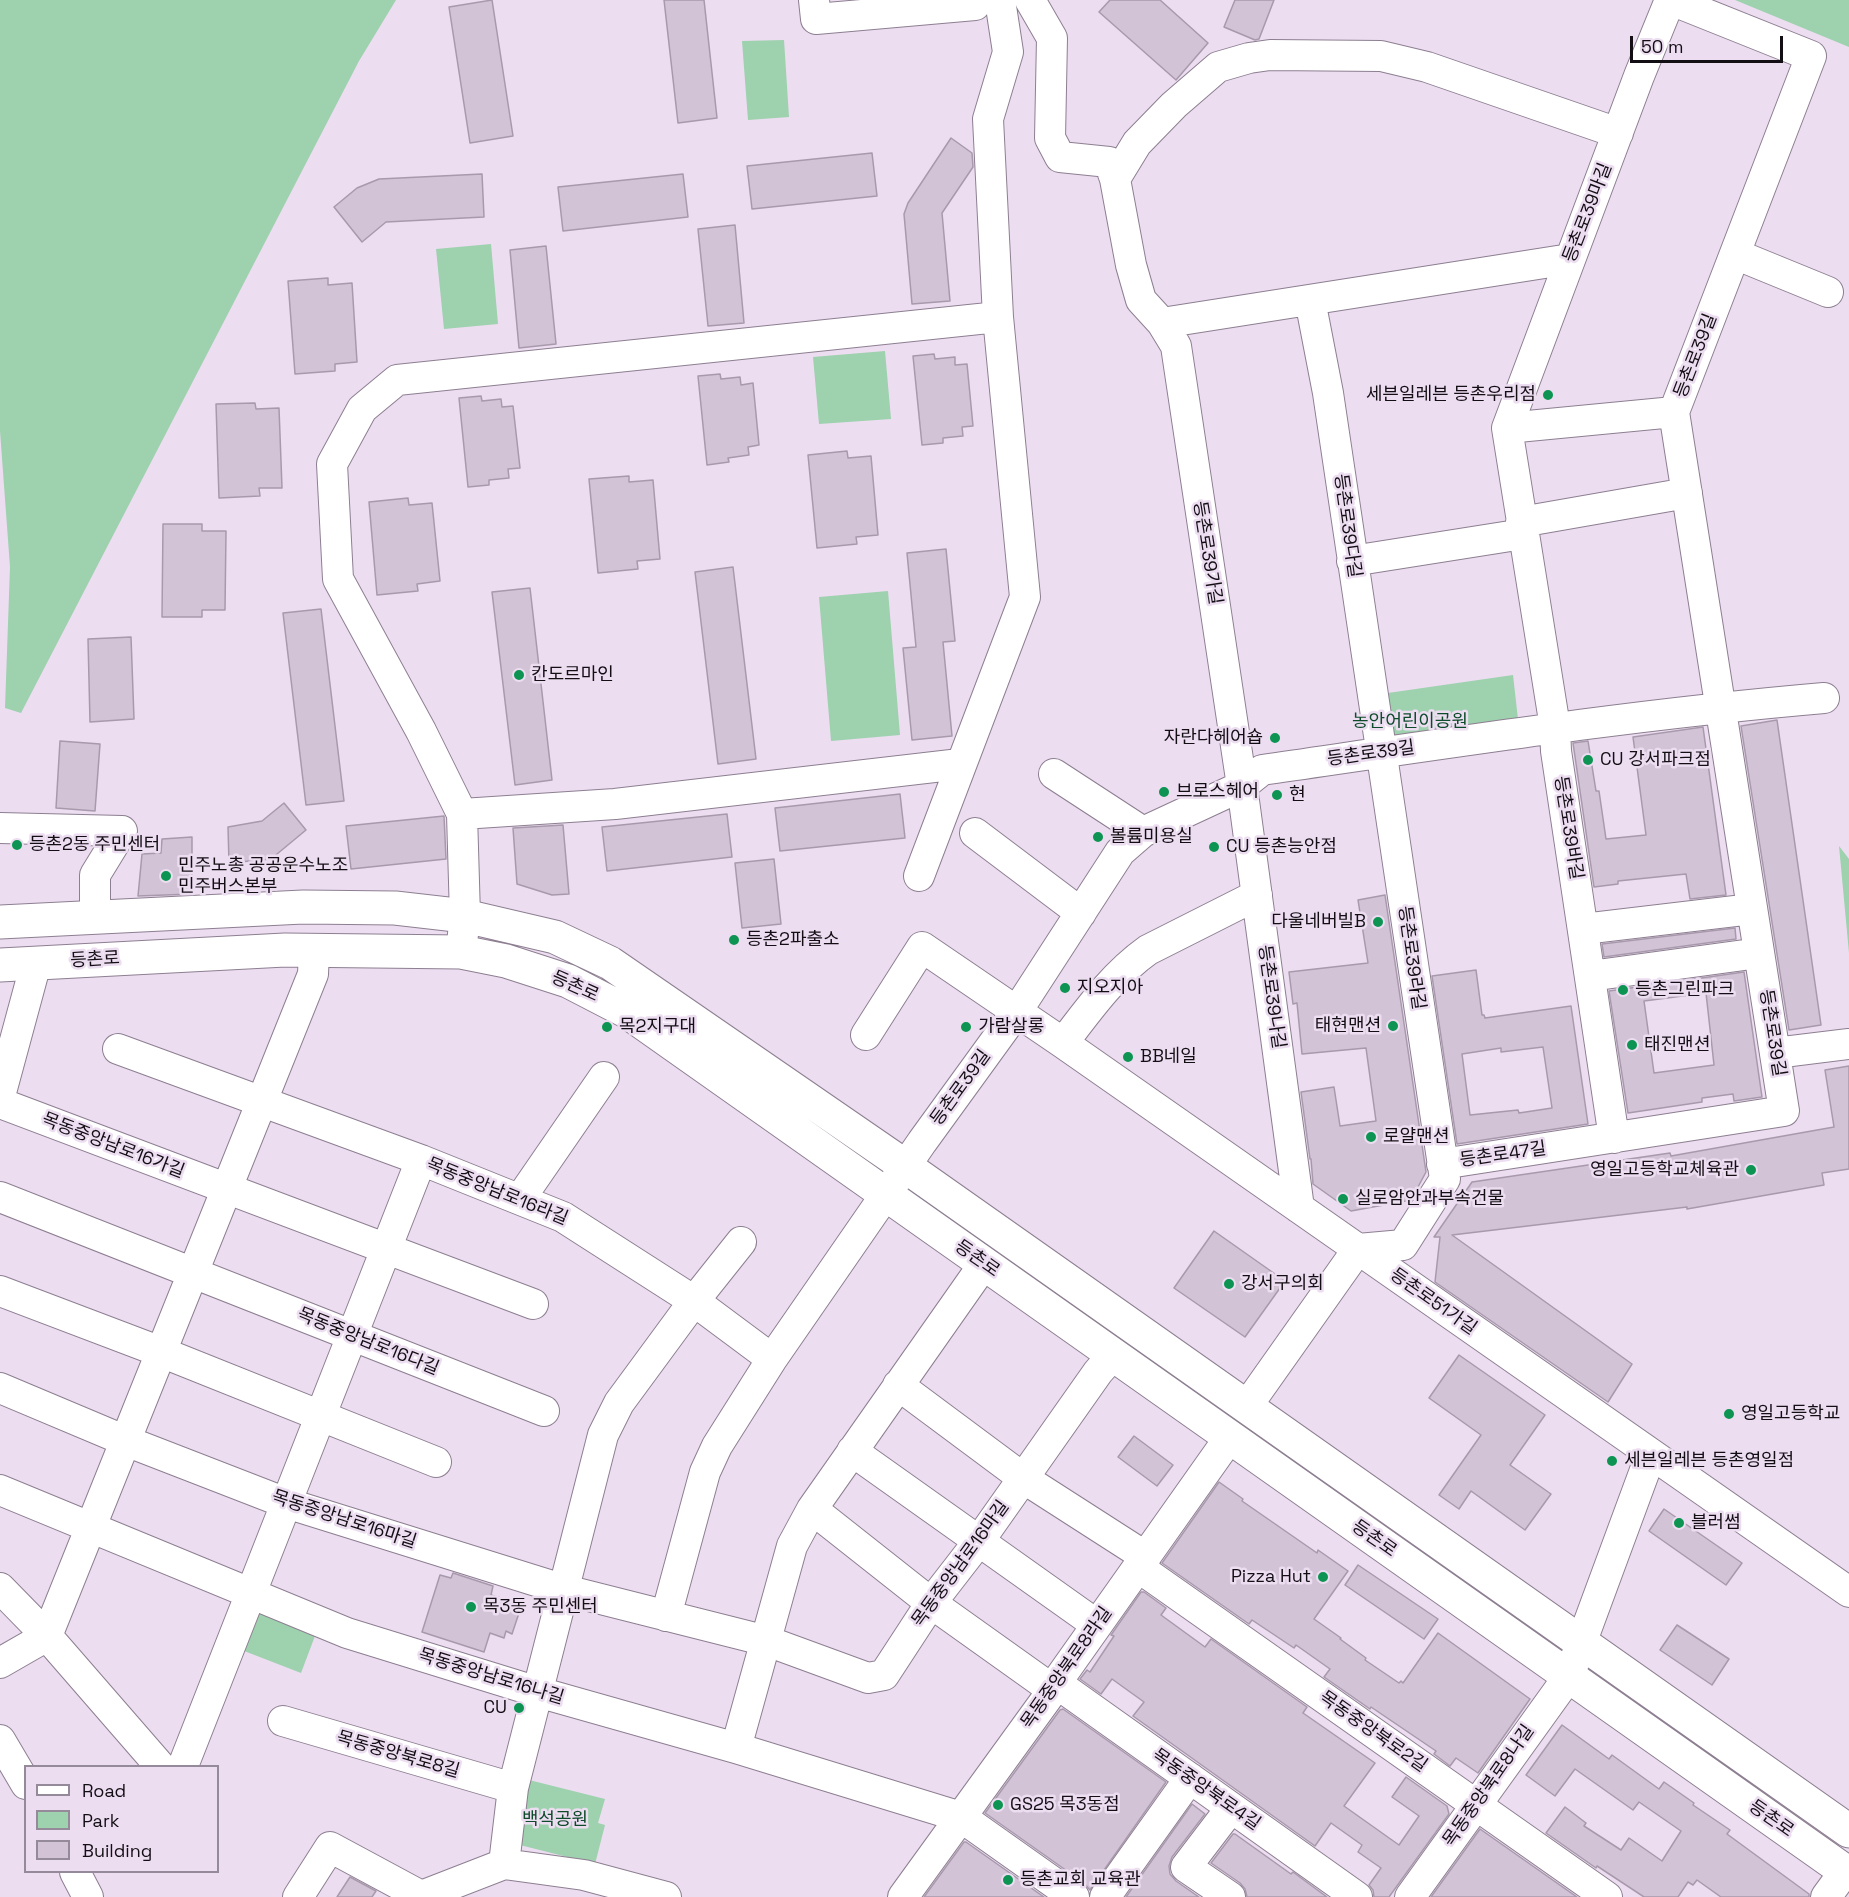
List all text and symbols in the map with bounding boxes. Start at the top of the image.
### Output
scale bar [1633,24,1786,62]
text: 50 m [1641,35,1683,58]
street label: 등촌로39마길 [1559,160,1617,266]
street label: 등촌로39길 [1670,311,1722,401]
place label: 세븐일레븐 등촌우리점 [1366,384,1536,406]
marker: 세븐일레븐 등촌우리점 [1541,388,1555,402]
street label: 등촌로39다길 [1329,473,1365,579]
street label: 등촌로39가길 [1188,500,1226,606]
place label: 칸도르마인 [531,664,614,686]
marker: 칸도르마인 [512,668,526,682]
park label: 농안어린이공원 [1352,711,1468,733]
place label: 자란다헤어숍 [1164,727,1263,749]
marker: 자란다헤어숍 [1268,731,1282,745]
street label: 등촌로39길 [1326,737,1416,771]
place label: CU 강서파크점 [1600,749,1711,771]
marker: CU 강서파크점 [1581,753,1595,767]
street label: 등촌로39바길 [1549,775,1587,881]
place label: 브로스헤어 [1176,781,1259,803]
place label: 현 [1289,784,1306,806]
marker: 브로스헤어 [1157,785,1171,799]
marker: 현 [1270,788,1284,802]
place label: 볼륨미용실 [1110,826,1193,848]
marker: 볼륨미용실 [1091,830,1105,844]
place label: 등촌2동 주민센터 [29,834,160,856]
place label: CU 등촌능안점 [1226,836,1337,858]
marker: 등촌2동 주민센터 [10,838,24,852]
marker: CU 등촌능안점 [1207,840,1221,854]
place label: 민주노총 공공운수노조 민주버스본부 [178,855,348,898]
marker: 민주노총 공공운수노조 민주버스본부 [159,869,173,883]
street label: 등촌로39라길 [1393,905,1429,1011]
place label: 다울네버빌B [1271,911,1366,933]
marker: 다울네버빌B [1371,915,1385,929]
place label: 등촌2파출소 [746,929,840,951]
marker: 등촌2파출소 [727,933,741,947]
street label: 등촌로39나길 [1253,944,1289,1050]
street label: 등촌로 [70,948,120,972]
street label: 등촌로 [548,967,602,1007]
place label: 지오지아 [1077,977,1143,999]
place label: 등촌그린파크 [1635,979,1734,1001]
marker: 지오지아 [1058,981,1072,995]
marker: 등촌그린파크 [1616,983,1630,997]
street label: 등촌로39길 [1754,988,1790,1078]
place label: 태현맨션 [1315,1015,1381,1037]
place label: 목2지구대 [619,1016,696,1038]
place label: 가람살롱 [978,1016,1044,1038]
marker: 태현맨션 [1386,1019,1400,1033]
marker: 목2지구대 [600,1020,614,1034]
marker: 가람살롱 [959,1020,973,1034]
place label: 태진맨션 [1644,1034,1710,1056]
marker: 태진맨션 [1625,1038,1639,1052]
street label: 등촌로39길 [926,1046,996,1130]
place label: BB네일 [1140,1046,1197,1068]
marker: BB네일 [1121,1050,1135,1064]
street label: 목동중앙남로16가길 [39,1109,187,1183]
place label: 로얄맨션 [1383,1126,1449,1148]
marker: 로얄맨션 [1364,1130,1378,1144]
street label: 등촌로47길 [1458,1138,1548,1172]
street label: 목동중앙남로16라길 [423,1154,571,1230]
place label: 영일고등학교체육관 [1590,1159,1739,1181]
marker: 영일고등학교체육관 [1744,1163,1758,1177]
place label: 실로암안과부속건물 [1355,1188,1504,1210]
marker: 실로암안과부속건물 [1336,1192,1350,1206]
street label: 등촌로 [950,1236,1004,1282]
street label: 등촌로51가길 [1386,1264,1480,1340]
place label: 강서구의회 [1241,1273,1324,1295]
marker: 강서구의회 [1222,1277,1236,1291]
street label: 목동중앙남로16다길 [294,1304,442,1380]
place label: 영일고등학교 [1741,1403,1840,1425]
marker: 영일고등학교 [1722,1407,1736,1421]
place label: 세븐일레븐 등촌영일점 [1624,1450,1794,1472]
marker: 세븐일레븐 등촌영일점 [1605,1454,1619,1468]
street label: 목동중앙남로16마길 [269,1486,419,1554]
street label: 목동중앙남로16마길 [908,1497,1014,1631]
place label: 블러썸 [1691,1512,1741,1534]
street label: 등촌로 [1347,1516,1401,1562]
marker: 블러썸 [1672,1516,1686,1530]
place label: Pizza Hut [1231,1566,1311,1588]
marker: Pizza Hut [1316,1570,1330,1584]
place label: 목3동 주민센터 [483,1596,598,1618]
marker: 목3동 주민센터 [464,1600,478,1614]
street label: 목동중앙북로8라길 [1017,1603,1117,1733]
street label: 목동중앙남로16나길 [416,1645,566,1709]
street label: 목동중앙북로2길 [1315,1687,1431,1777]
place label: CU [483,1697,507,1719]
marker: CU [512,1701,526,1715]
street label: 목동중앙북로8나길 [1439,1721,1539,1851]
street label: 목동중앙북로8길 [334,1727,462,1783]
street label: 목동중앙북로4길 [1148,1745,1264,1835]
legend [24,1765,219,1873]
text: Road [82,1779,126,1802]
place label: GS25 목3동점 [1010,1794,1120,1816]
street label: 등촌로 [1744,1796,1798,1842]
marker: GS25 목3동점 [991,1798,1005,1812]
text: Park [82,1809,119,1832]
park label: 백석공원 [522,1809,588,1831]
text: Building [82,1839,152,1862]
place label: 등촌교회 교육관 [1020,1869,1141,1891]
marker: 등촌교회 교육관 [1001,1873,1015,1887]

